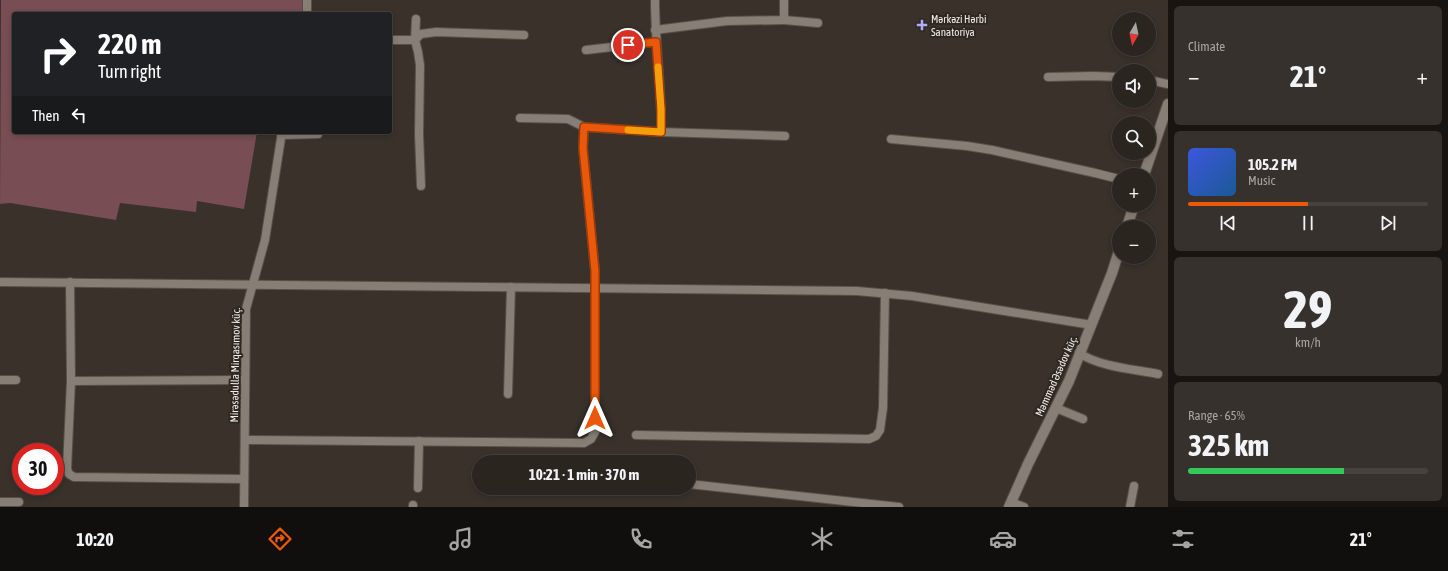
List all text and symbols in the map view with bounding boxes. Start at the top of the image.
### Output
north arrow [1112,12,1156,56]
map controls [1112,12,1156,264]
place label: Mərkəzi Hərbi Sanatoriya [931,13,986,38]
marker: Mərkəzi Hərbi Sanatoriya [916,19,928,31]
icon: right [32,28,84,80]
text: 220 m [98,28,161,60]
pin [611,28,645,62]
icon: arrive [617,34,639,56]
text: Climate [1188,39,1225,54]
text: 21° [1290,59,1326,93]
text: Turn right [98,61,161,82]
text: − [1188,63,1199,89]
text: + [1417,63,1428,89]
button: sound [1112,64,1156,108]
icon: left [68,104,90,126]
text: Then [32,107,60,124]
button: search [1112,116,1156,160]
text: 105.2 FM [1248,156,1297,173]
button: + [1112,168,1156,212]
text: Music [1248,173,1275,188]
icon: previous [1217,212,1239,234]
icon: pause [1297,212,1319,234]
icon: next [1377,212,1399,234]
button: − [1112,220,1156,264]
text: 29 [1284,279,1332,339]
street label: Mirəsədulla Mirqasımov küç. [228,307,242,423]
street label: Məmməd Əsədov küç. [1033,334,1079,418]
text: km/h [1295,335,1321,350]
position arrow [574,397,616,439]
text: Range · 65% [1188,408,1245,423]
text: 325 km [1188,428,1269,462]
speed limit sign: 30 [12,443,64,495]
text: 10:21 · 1 min · 370 m [529,466,639,483]
icon: directions [266,525,294,553]
icon: music [447,525,475,553]
icon: phone [627,525,655,553]
icon: climate [808,525,836,553]
icon: car [989,525,1017,553]
icon: filters [1169,525,1197,553]
text: 10:20 [76,529,114,550]
text: 21° [1350,529,1372,550]

